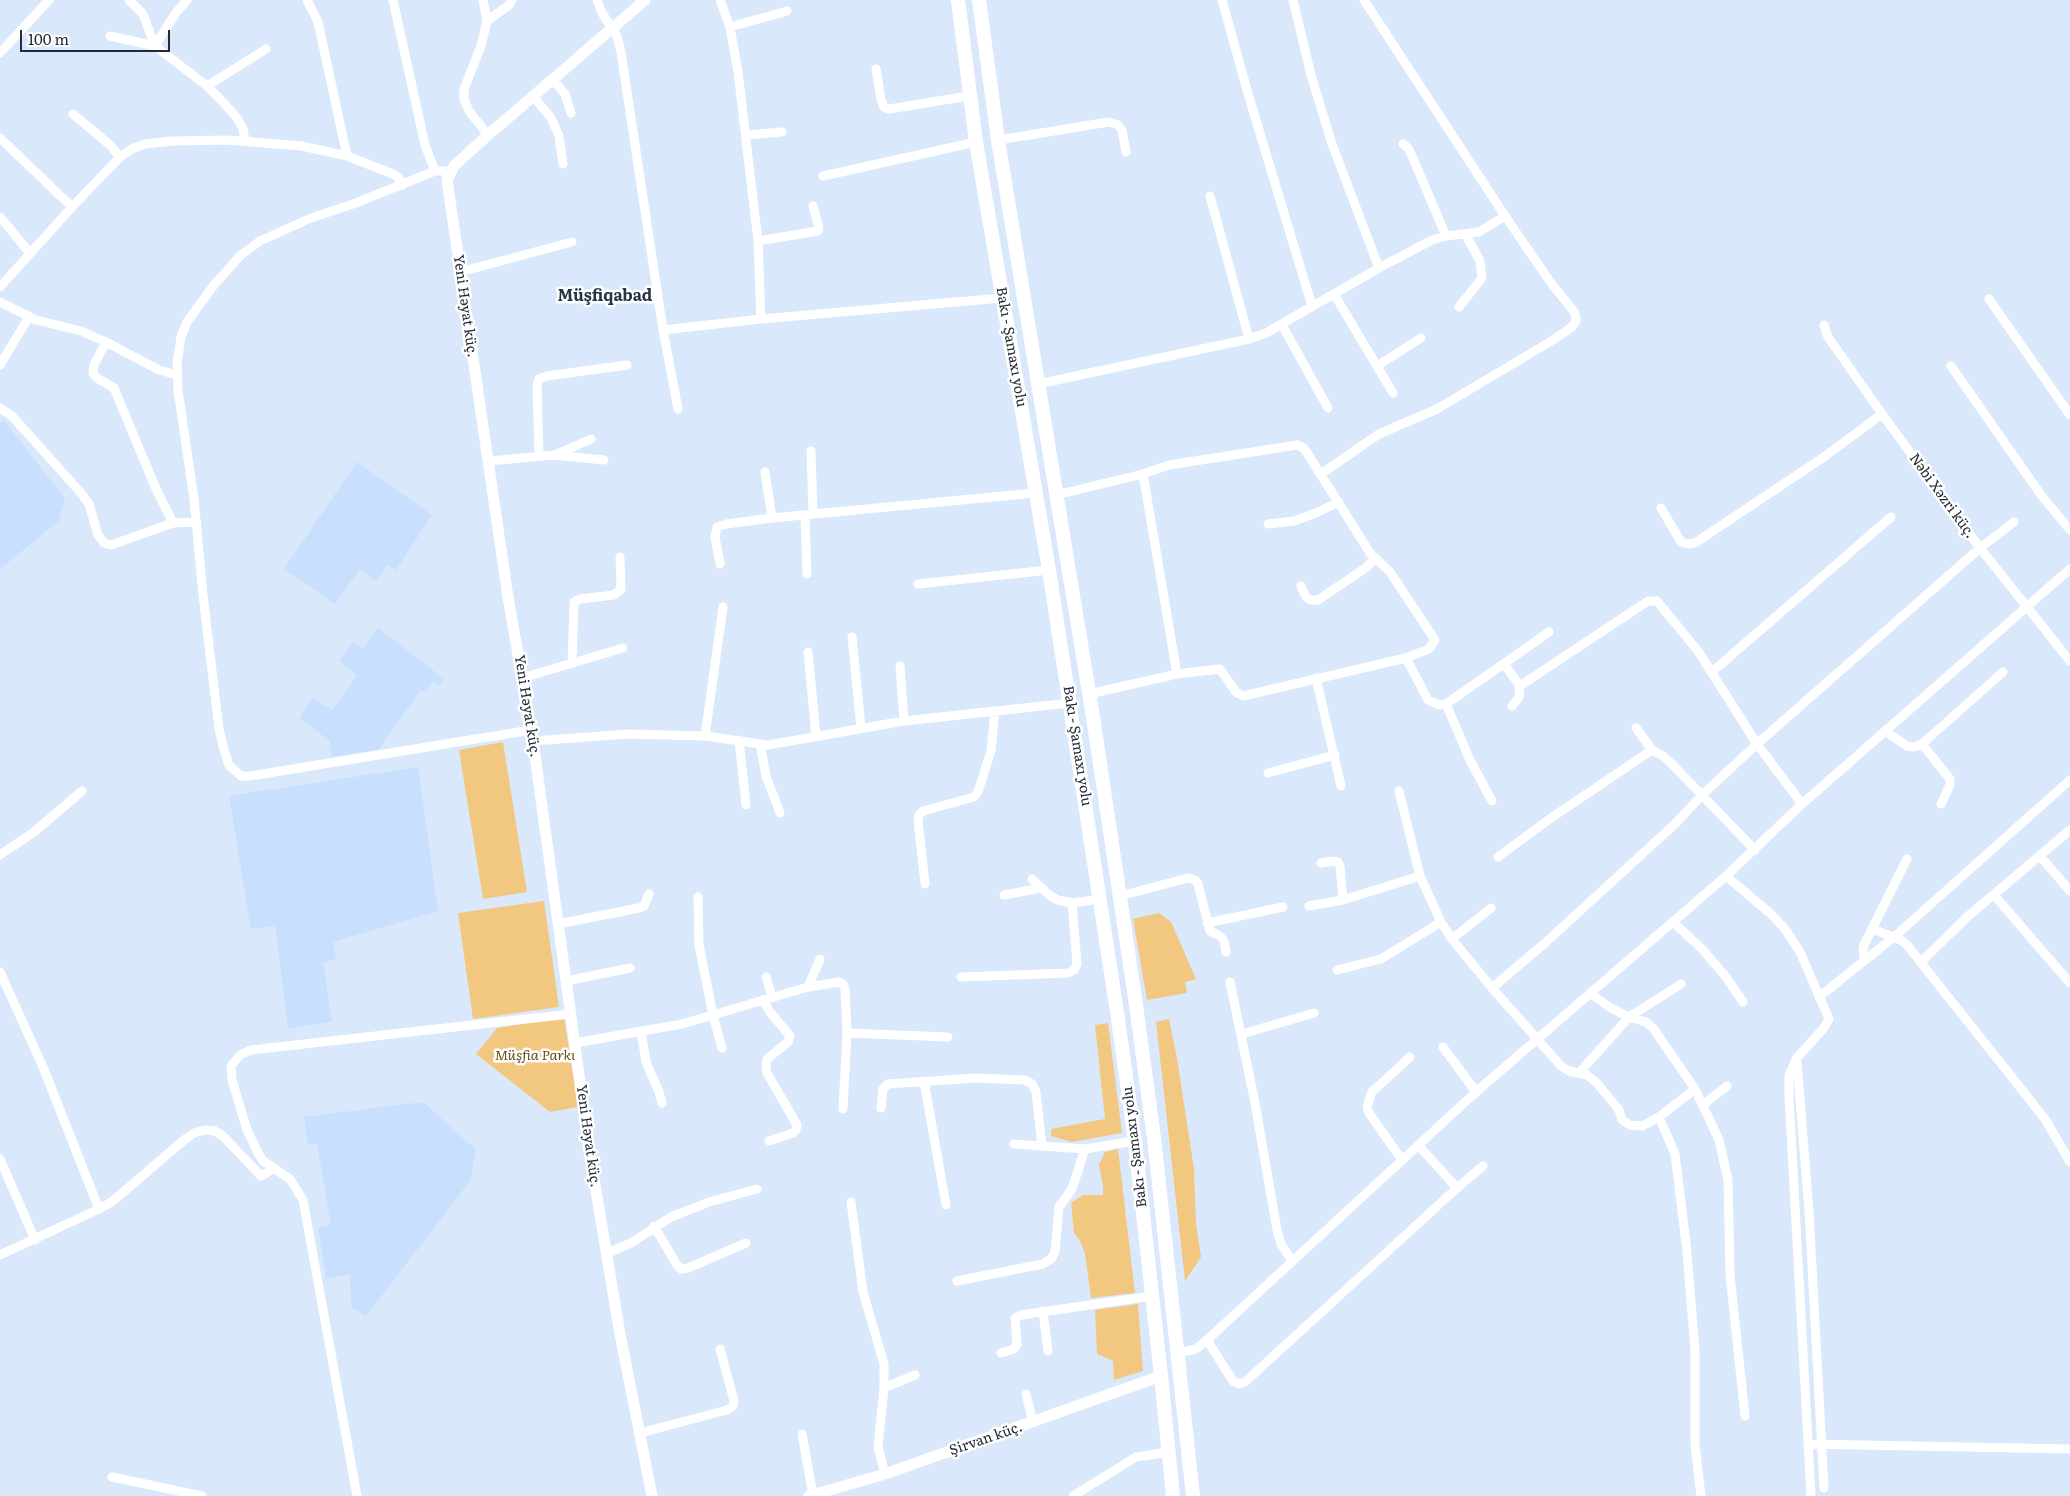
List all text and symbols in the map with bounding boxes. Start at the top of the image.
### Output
scale bar [22,20,172,52]
text: 100 m [28,27,69,50]
street label: Yeni Həyat küç. [449,254,481,358]
district label: Müşfiqabad [558,286,652,306]
street label: Bakı - Şamaxı yolu [992,286,1030,408]
street label: Nəbi Xəzri küç. [1906,450,1978,542]
street label: Yeni Həyat küç. [511,653,543,759]
street label: Bakı - Şamaxı yolu [1059,685,1095,807]
park label: Müşfia Parkı [495,1048,575,1064]
street label: Yeni Həyat küç. [572,1084,604,1188]
street label: Bakı - Şamaxı yolu [1119,1086,1151,1208]
street label: Şirvan küç. [947,1419,1025,1459]

